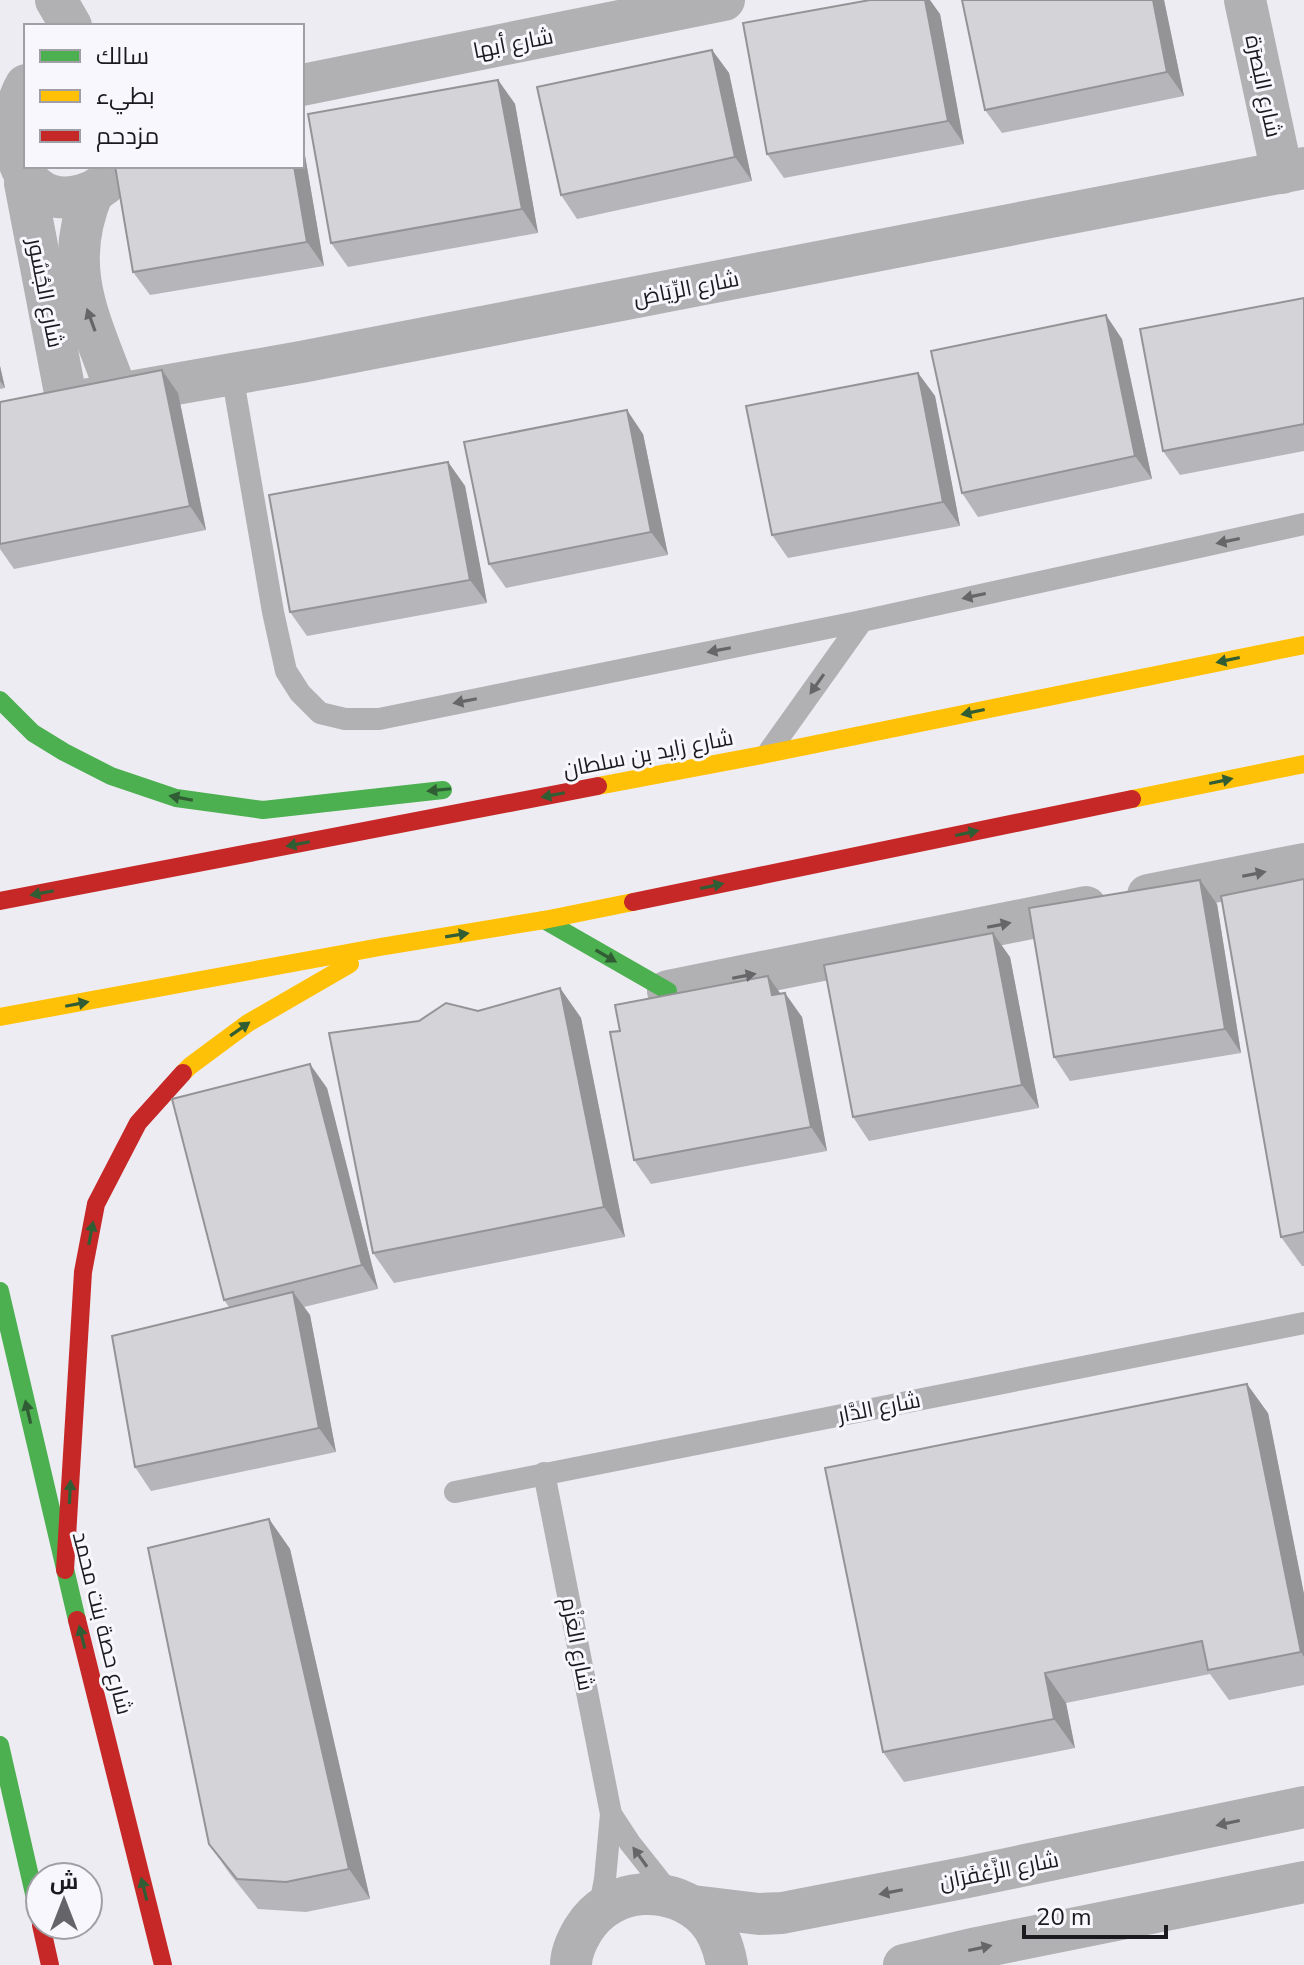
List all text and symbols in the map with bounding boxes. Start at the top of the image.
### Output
street label: شارع أبها [471,22,556,66]
legend [24,24,304,168]
street label: شارع البَصرَة [1238,32,1289,140]
text: سالك [96,40,149,72]
text: بطيء [96,80,155,115]
text: مزدحم [96,120,159,152]
street label: شارع الجُسُور [19,234,70,351]
street label: شارع الرِّيَاض [631,264,742,314]
one-way arrow [84,308,96,332]
one-way arrow [1215,535,1240,548]
one-way arrow [961,590,986,603]
one-way arrow [707,644,732,657]
one-way arrow [1215,655,1240,667]
one-way arrow [810,674,825,695]
one-way arrow [452,696,477,708]
one-way arrow [960,707,985,719]
street label: شارع زايد بن سلطان [561,723,736,785]
one-way arrow [1209,774,1234,787]
one-way arrow [426,784,451,797]
one-way arrow [540,790,565,802]
one-way arrow [169,791,194,803]
one-way arrow [954,827,979,839]
one-way arrow [285,838,310,851]
one-way arrow [1242,867,1267,879]
one-way arrow [700,879,725,892]
one-way arrow [30,887,55,899]
one-way arrow [987,918,1012,931]
one-way arrow [444,928,469,940]
one-way arrow [595,949,617,963]
one-way arrow [732,969,757,982]
one-way arrow [65,997,90,1010]
one-way arrow [229,1021,251,1037]
one-way arrow [85,1220,97,1245]
street label: شارع الدَّار [833,1385,923,1431]
one-way arrow [21,1399,34,1424]
one-way arrow [64,1479,77,1504]
street label: شارع حصة بنت محمد [65,1529,139,1718]
street label: شارع العَزْم [553,1595,601,1693]
one-way arrow [75,1624,87,1649]
one-way arrow [1215,1817,1240,1830]
street label: شارع الزَّعْفَرَان [937,1845,1061,1897]
one-way arrow [632,1847,648,1867]
north arrow [24,1861,104,1941]
text: ش [50,1867,78,1897]
one-way arrow [137,1877,150,1902]
one-way arrow [878,1886,903,1899]
scale bar [1024,1889,1166,1939]
text: 20 m [1036,1901,1092,1933]
one-way arrow [968,1941,993,1954]

